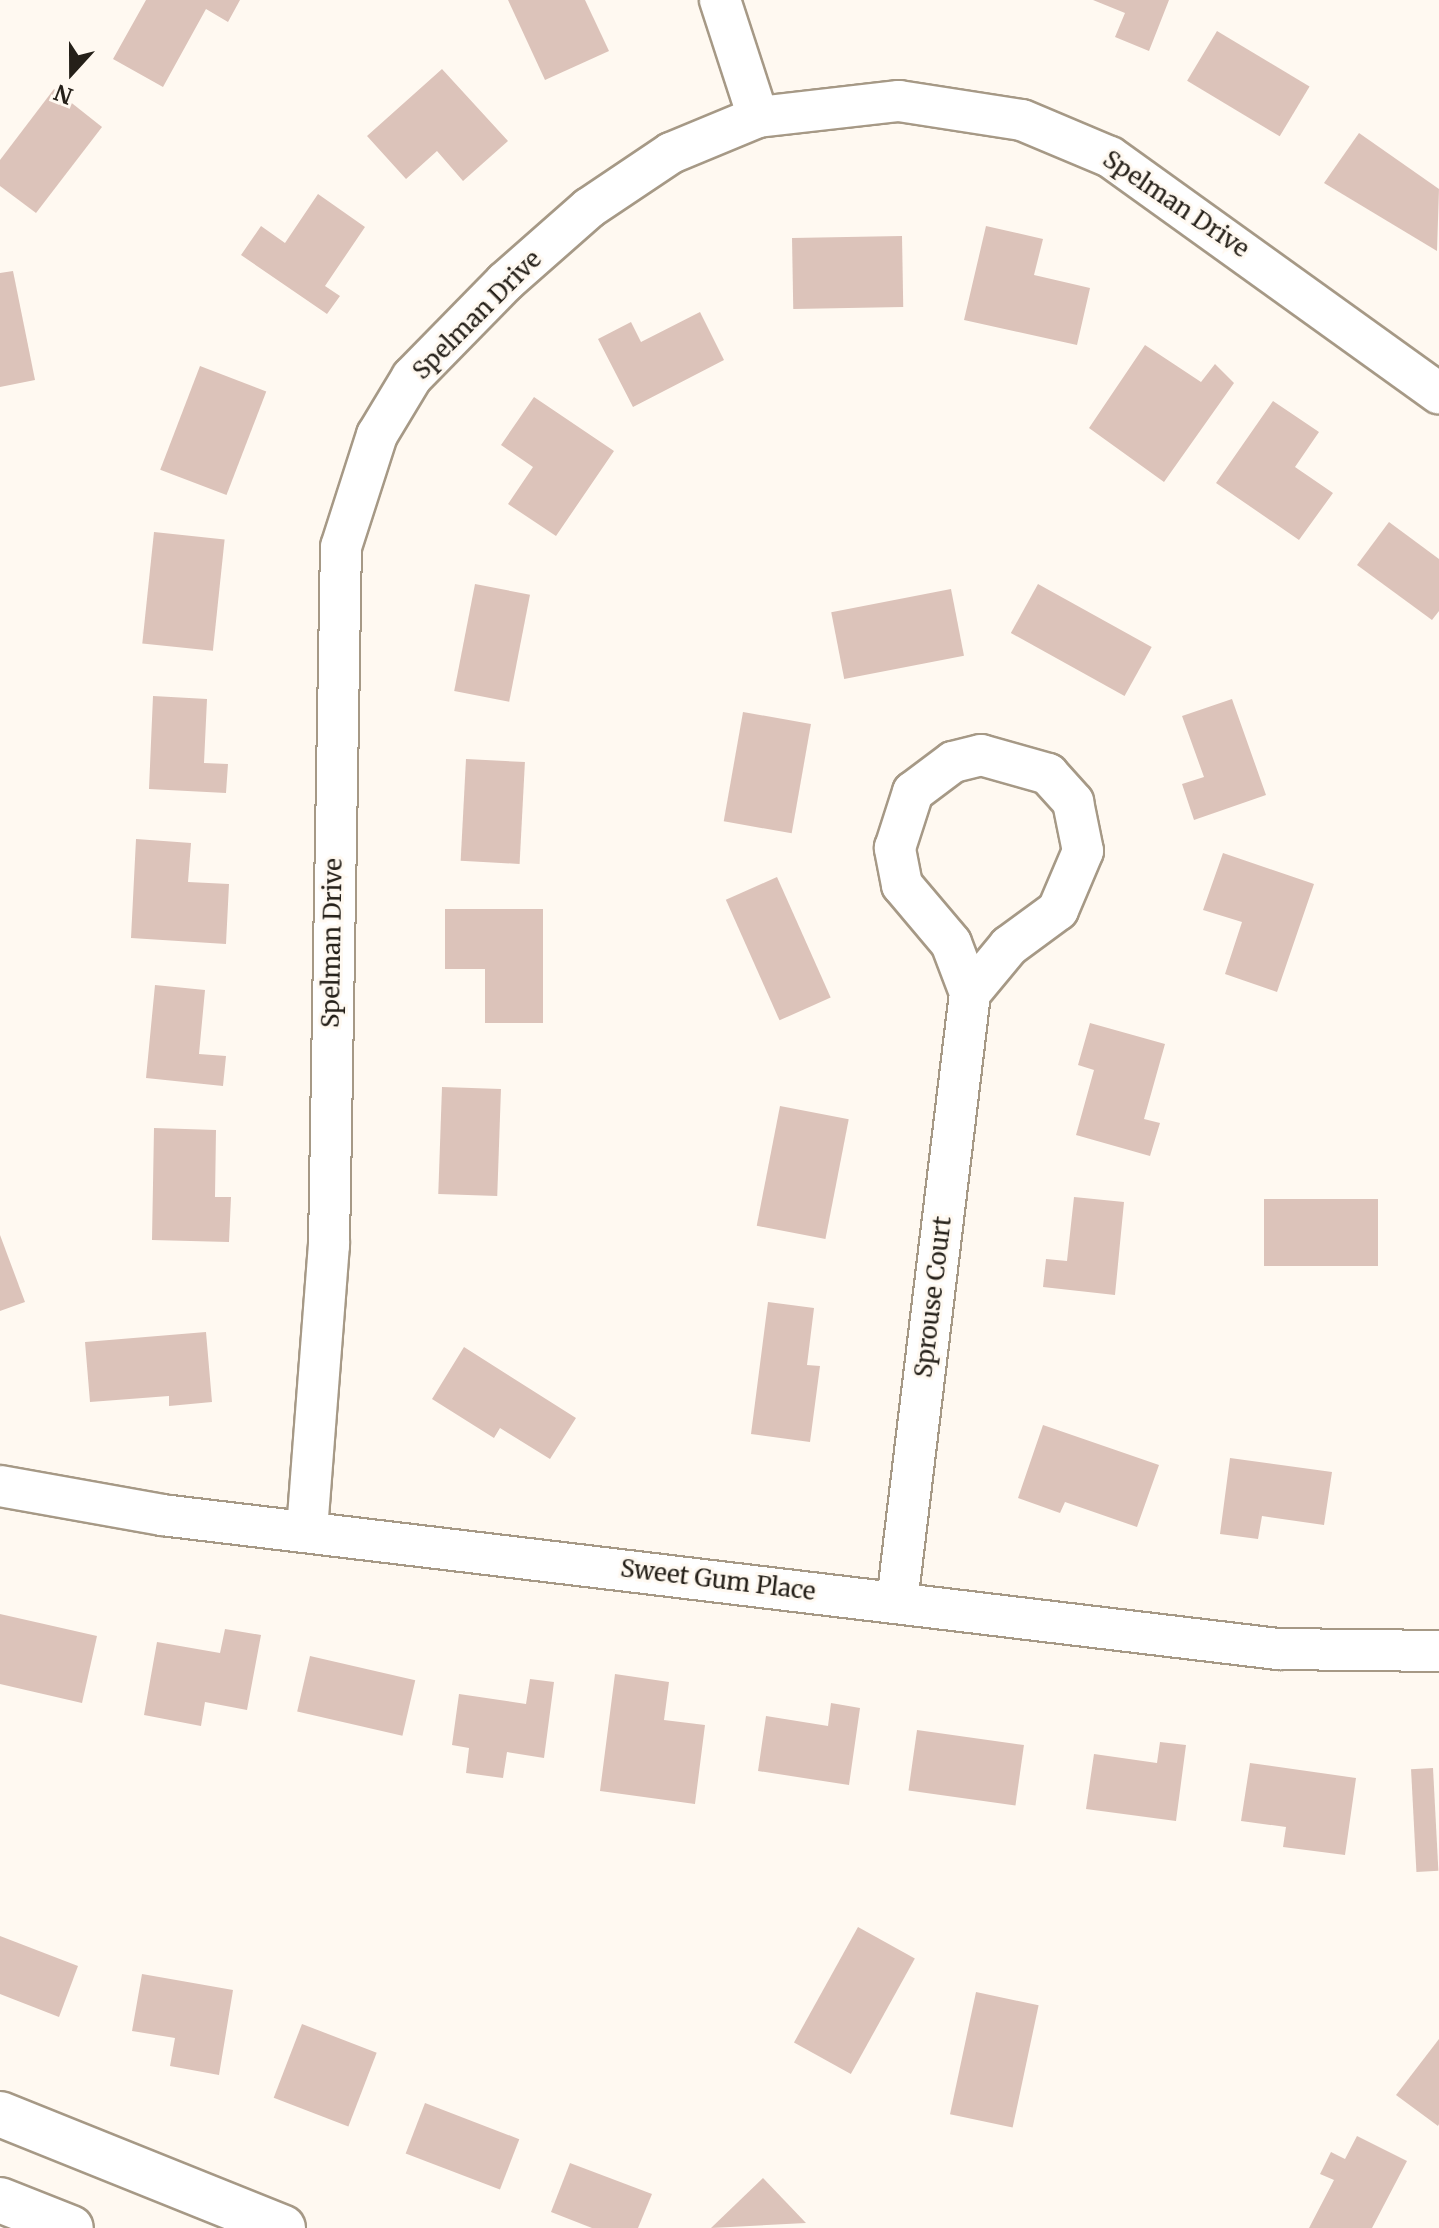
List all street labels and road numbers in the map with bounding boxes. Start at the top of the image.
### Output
street label: Spelman Drive [1098,145,1254,263]
street label: Spelman Drive [407,245,547,385]
street label: Spelman Drive [316,858,348,1028]
street label: Sprouse Court [909,1215,957,1379]
street label: Sweet Gum Place [619,1554,817,1606]

